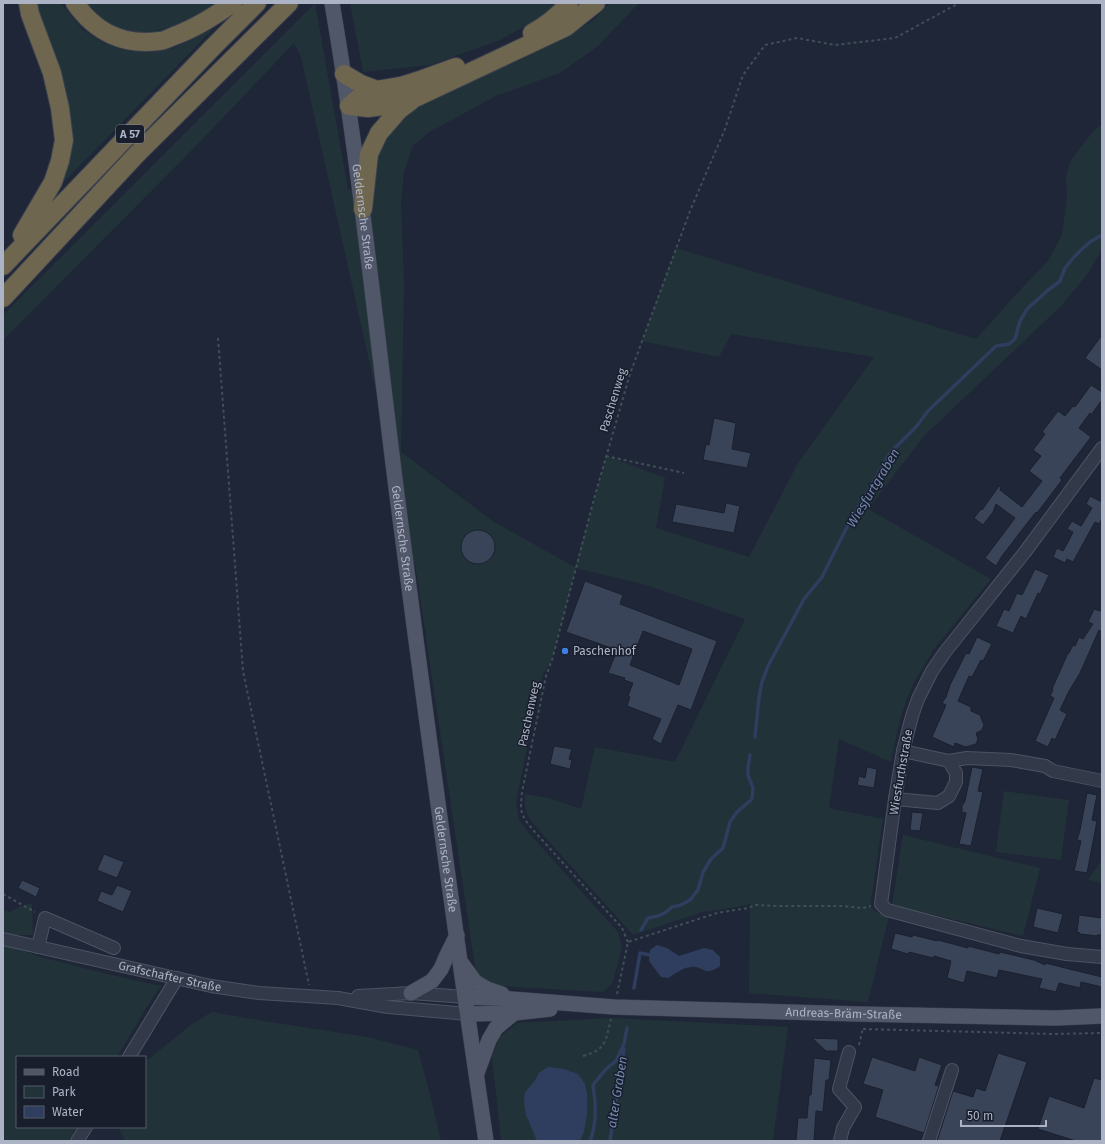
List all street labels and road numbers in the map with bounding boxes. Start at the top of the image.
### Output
road number: A 57 [116,125,144,143]
street label: Geldernsche Straße [349,163,377,270]
street label: Paschenweg [597,366,630,434]
street label: Geldernsche Straße [389,485,416,592]
street label: Paschenweg [515,680,543,748]
street label: Wiesfurthstraße [887,728,915,816]
street label: Geldernsche Straße [431,806,460,913]
street label: Grafschafter Straße [117,958,222,994]
street label: Andreas-Bräm-Straße [785,1005,902,1022]

